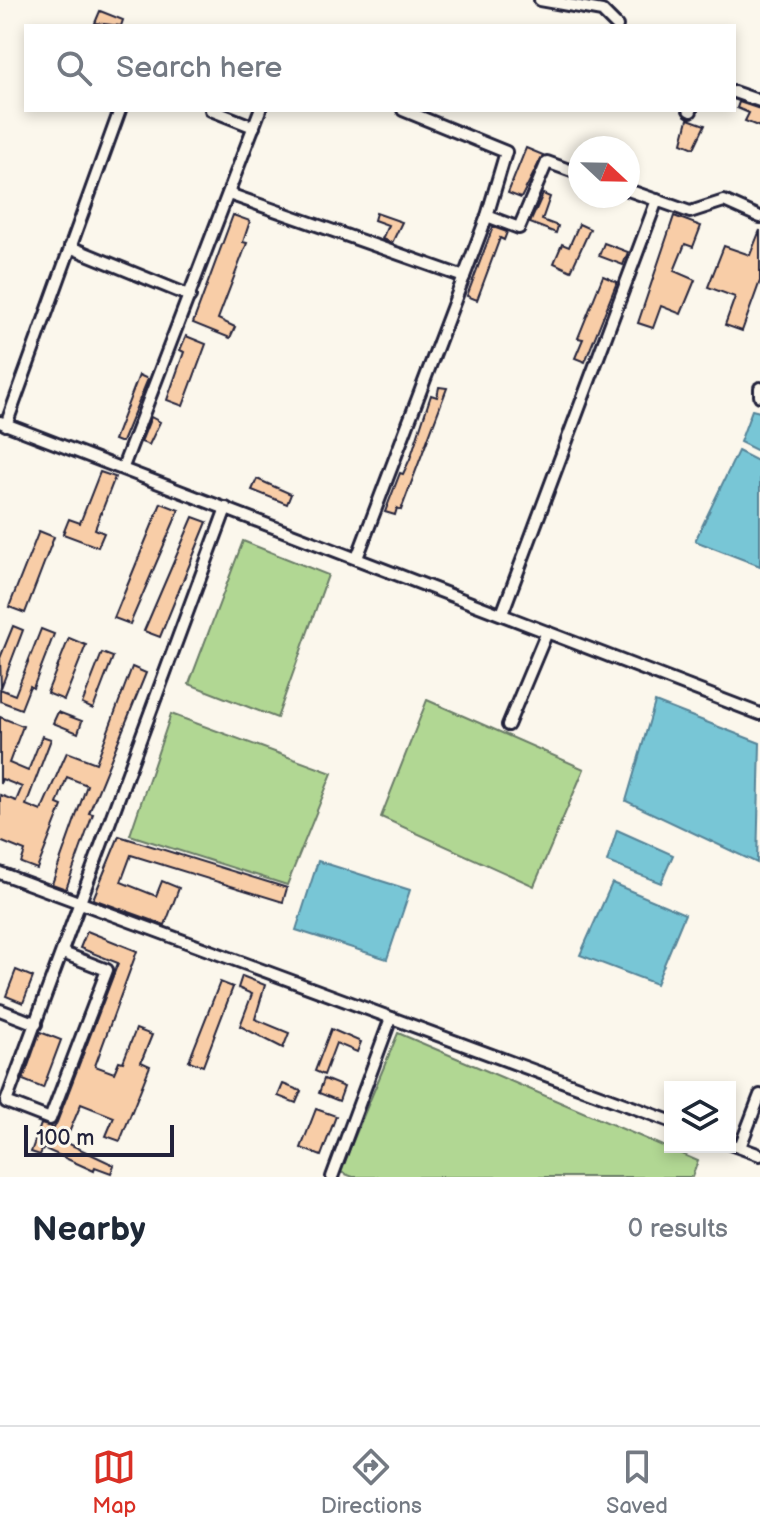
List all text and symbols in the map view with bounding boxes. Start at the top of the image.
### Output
search box [24,24,736,112]
icon: search [52,46,96,90]
text: Search here [116,50,282,86]
north arrow [568,136,640,208]
map controls [664,1081,736,1153]
button: layers [664,1081,736,1153]
scale bar [24,1121,174,1157]
text: 100 m [36,1125,95,1152]
text: Nearby [32,1209,146,1250]
text: 0 results [628,1214,728,1245]
tab: Map [92,1445,136,1520]
tab: Directions [321,1445,422,1520]
tab: Saved [606,1445,668,1520]

